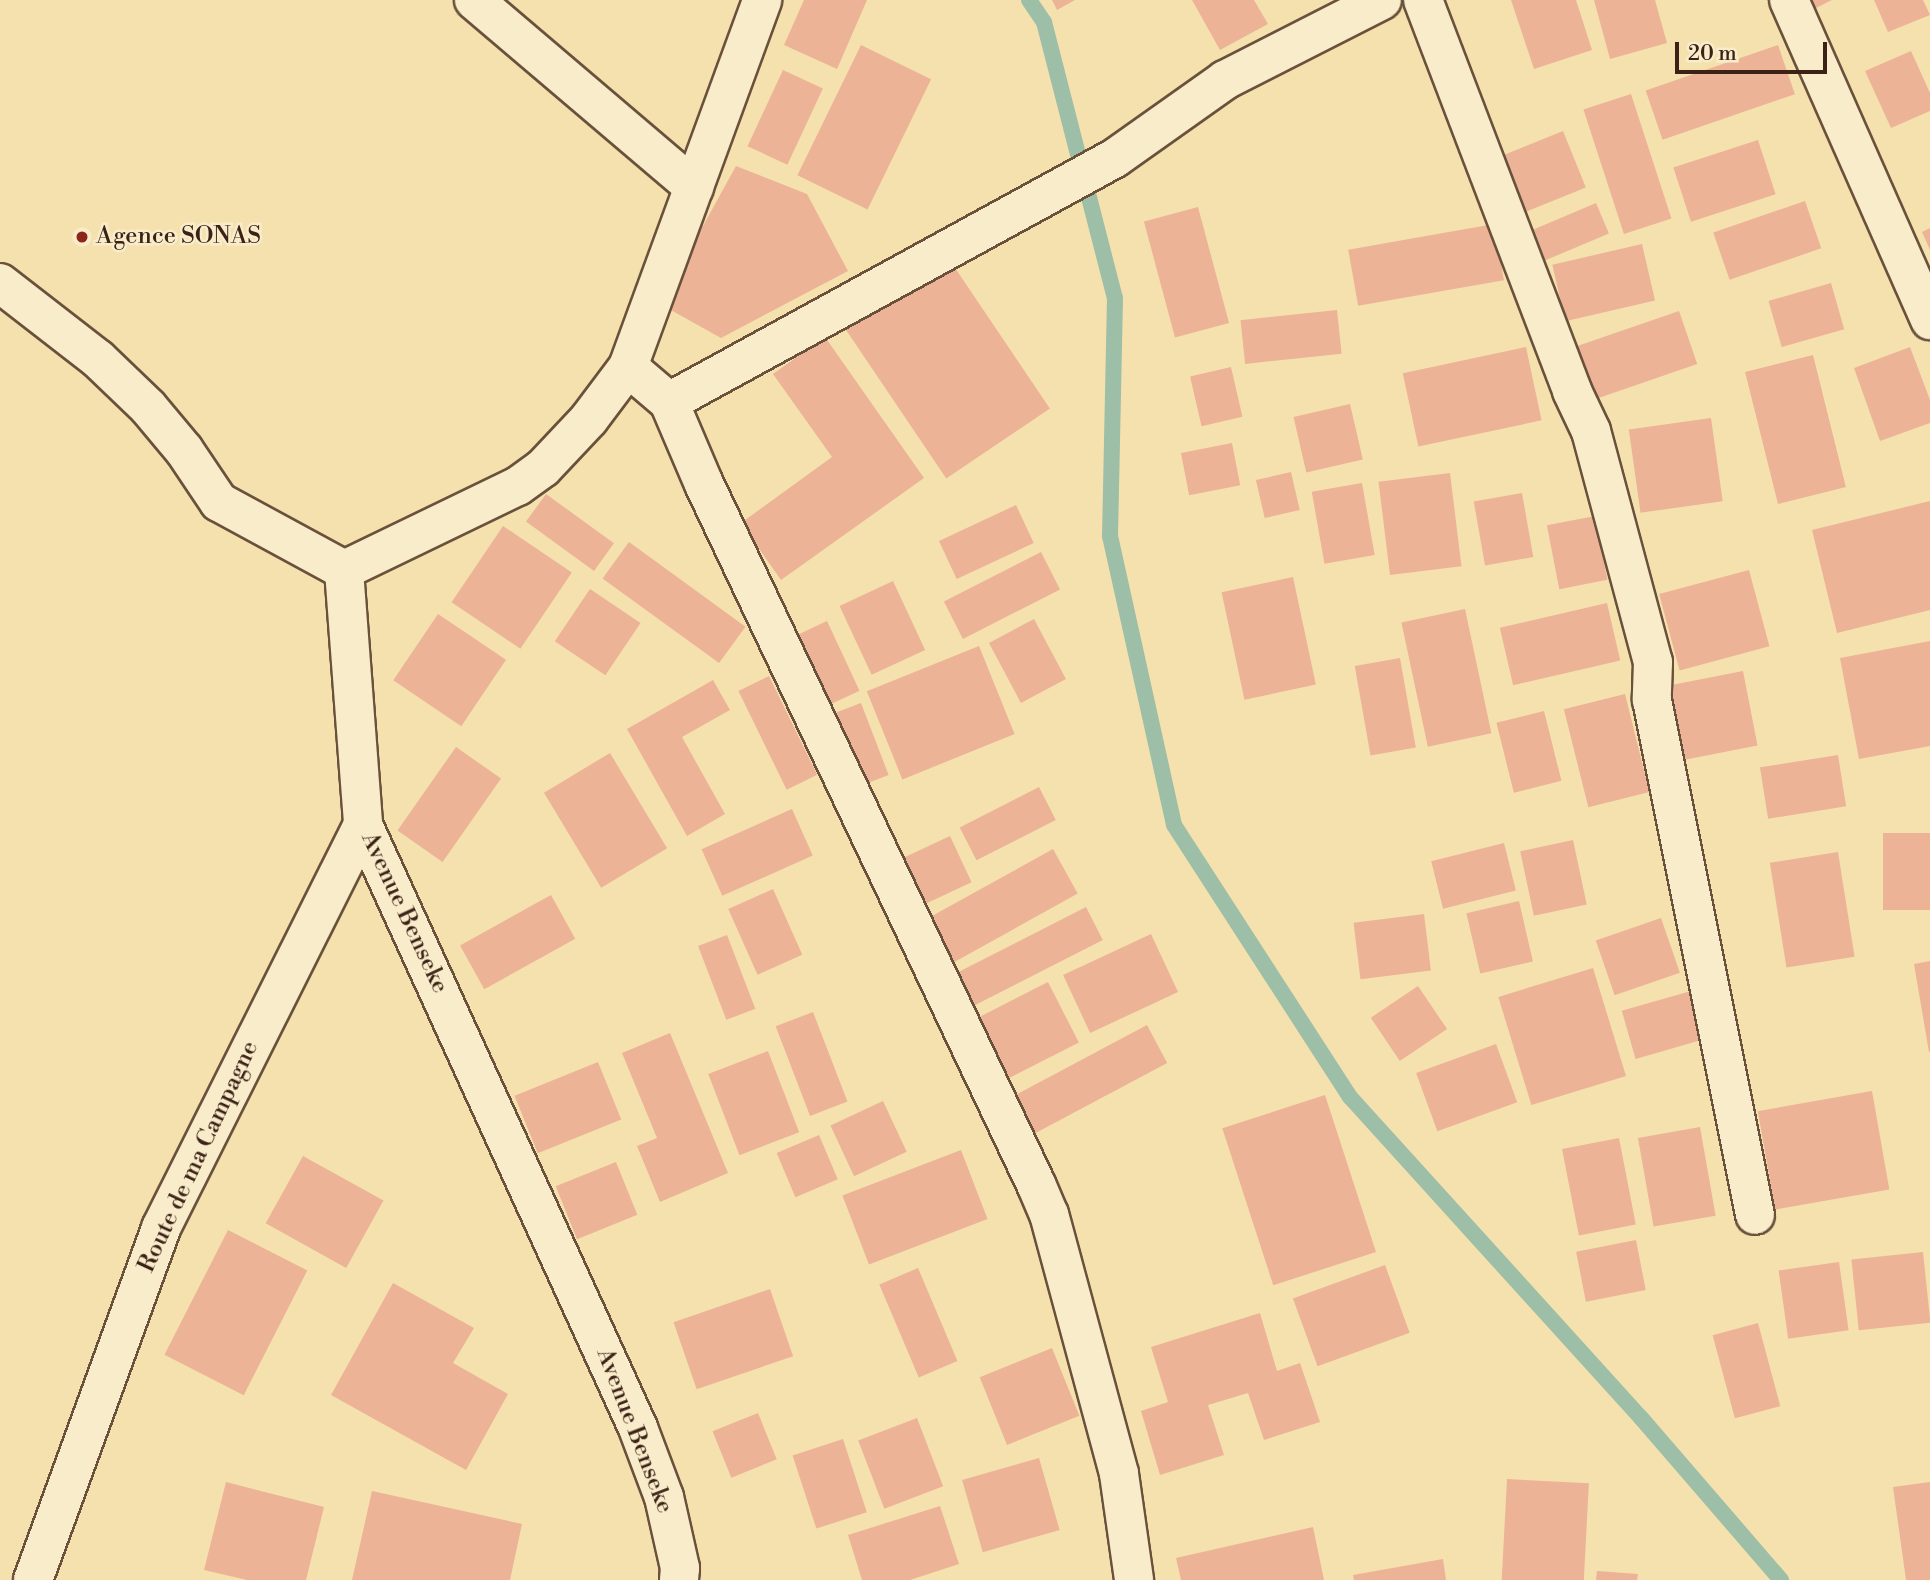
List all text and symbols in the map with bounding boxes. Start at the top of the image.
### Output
scale bar [1678,28,1830,72]
text: 20 m [1688,41,1737,67]
place label: Agence SONAS [96,223,261,251]
marker: Agence SONAS [74,229,90,245]
street label: Avenue Benseke [354,828,454,998]
street label: Route de ma Campagne [133,1037,265,1277]
street label: Avenue Benseke [589,1344,679,1518]

